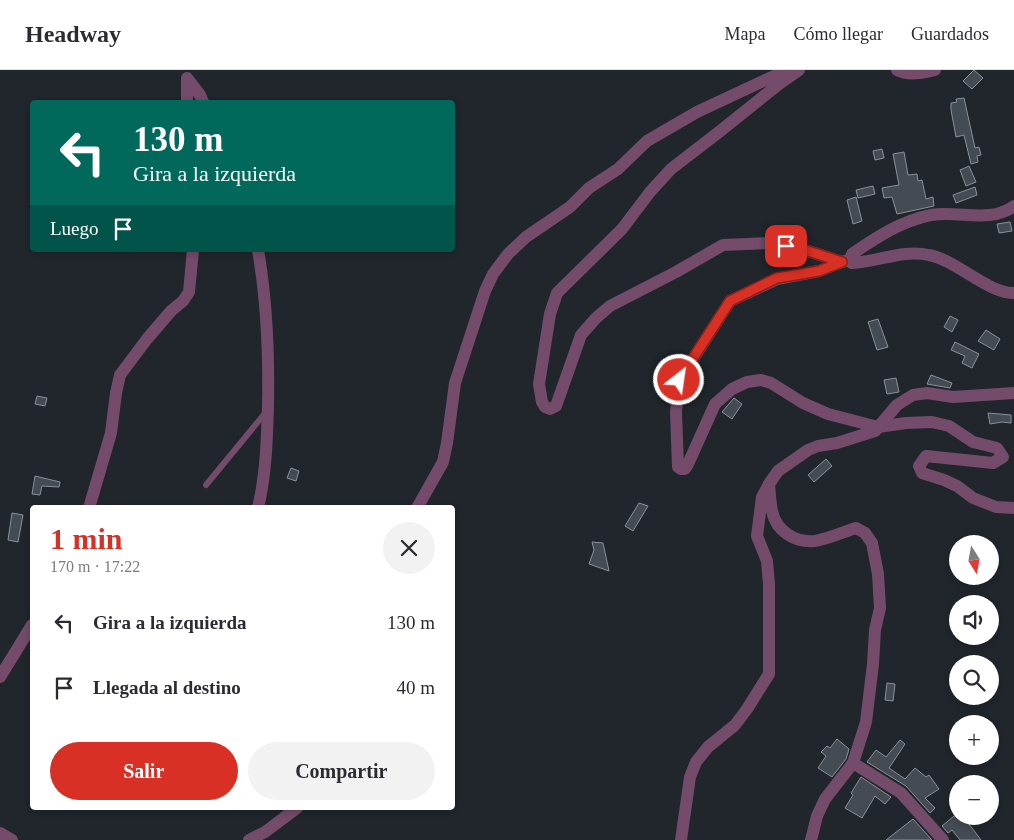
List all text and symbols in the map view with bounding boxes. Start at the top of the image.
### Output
text: Headway [25,21,121,47]
text: Mapa [725,24,766,44]
text: Cómo llegar [794,24,883,44]
text: Guardados [911,24,989,44]
icon: left [50,120,115,185]
text: 130 m [133,120,223,159]
text: Gira a la izquierda [133,161,296,186]
icon: arrive [109,215,137,243]
text: Luego [50,218,99,239]
pin [765,225,807,267]
icon: arrive [772,232,800,260]
position arrow [652,353,704,405]
text: 1 min [50,522,123,555]
button: close [383,522,435,574]
north arrow [949,535,999,585]
map controls [949,535,999,825]
text: 170 m · 17:22 [50,558,140,575]
button: sound [949,595,999,645]
icon: left [50,609,78,637]
text: Gira a la izquierda [93,612,247,633]
text: 130 m [387,612,435,633]
button: search [949,655,999,705]
icon: arrive [50,674,78,702]
text: Llegada al destino [93,677,241,698]
text: 40 m [396,677,435,698]
button: + [949,715,999,765]
button: Salir [50,742,238,800]
button: Compartir [248,742,435,800]
button: − [949,775,999,825]

